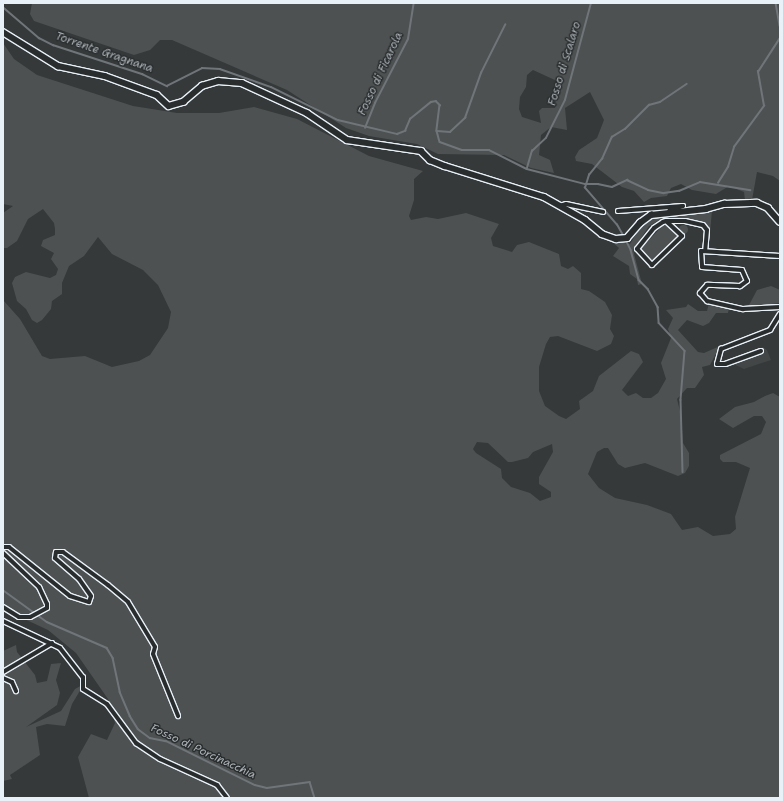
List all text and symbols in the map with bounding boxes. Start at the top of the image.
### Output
water label: Fosso di Scalaro [546,20,584,108]
water label: Torrente Gragnana [53,30,155,76]
water label: Fosso di Ficarola [356,30,406,118]
water label: Fosso di Porcinacchia [148,722,258,782]

